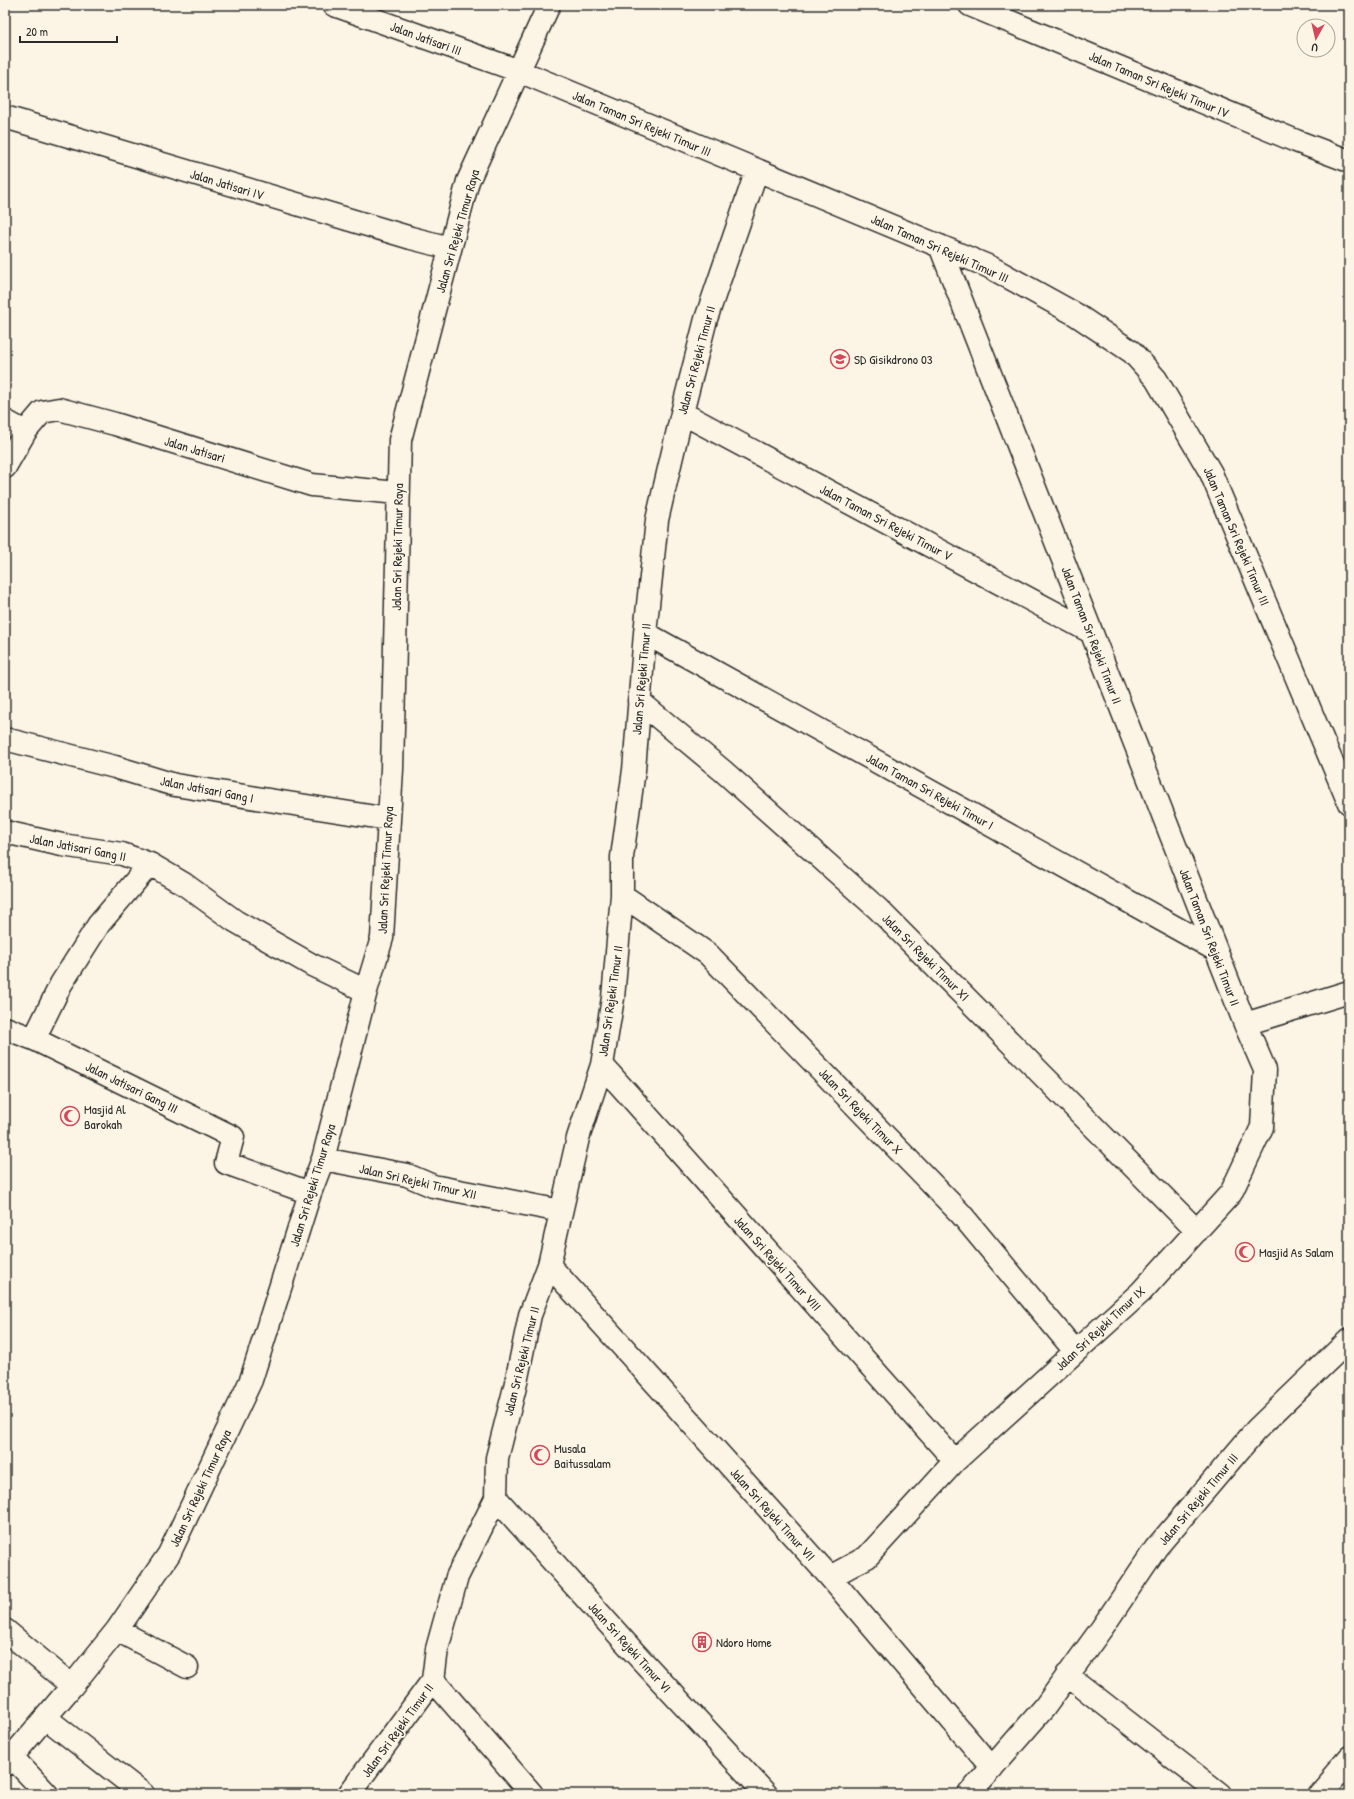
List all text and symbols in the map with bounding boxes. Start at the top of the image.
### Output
street label: Jalan Jatisari III [388,17,464,59]
scale bar [20,18,117,44]
north arrow [1296,18,1336,58]
text: 20 m [26,23,48,40]
text: U [1311,41,1319,55]
street label: Jalan Taman Sri Rejeki Timur IV [1086,46,1232,122]
street label: Jalan Taman Sri Rejeki Timur III [570,86,714,160]
street label: Jalan Jatisari IV [188,164,267,204]
street label: Jalan Sri Rejeki Timur Raya [431,167,483,295]
street label: Jalan Taman Sri Rejeki Timur III [868,209,1012,287]
street label: Jalan Sri Rejeki Timur II [673,304,719,416]
school or university icon: SD Gisikdrono 03 [829,348,851,370]
place label: SD Gisikdrono 03 [854,350,933,368]
street label: Jalan Jatisari [162,431,228,467]
street label: Jalan Taman Sri Rejeki Timur III [1200,464,1274,608]
street label: Jalan Taman Sri Rejeki Timur V [817,480,956,565]
street label: Jalan Sri Rejeki Timur Raya [387,483,407,611]
street label: Jalan Taman Sri Rejeki Timur II [1057,564,1127,706]
street label: Jalan Sri Rejeki Timur II [627,622,655,736]
street label: Jalan Taman Sri Rejeki Timur I [863,748,997,834]
street label: Jalan Jatisari Gang I [159,771,255,807]
street label: Jalan Sri Rejeki Timur Raya [373,806,397,934]
street label: Jalan Jatisari Gang II [28,829,128,865]
street label: Jalan Taman Sri Rejeki Timur II [1175,866,1245,1008]
street label: Jalan Sri Rejeki Timur XI [878,909,974,1005]
street label: Jalan Sri Rejeki Timur II [593,944,627,1058]
street label: Jalan Jatisari Gang III [83,1057,181,1117]
street label: Jalan Sri Rejeki Timur X [815,1064,907,1158]
place label: Masjid Al Barokah [84,1100,126,1133]
mosque icon: Masjid Al Barokah [59,1105,81,1127]
street label: Jalan Sri Rejeki Timur Raya [285,1121,339,1249]
street label: Jalan Sri Rejeki Timur XII [358,1159,478,1203]
street label: Jalan Sri Rejeki Timur VIII [730,1212,826,1314]
mosque icon: Masjid As Salam [1234,1241,1256,1263]
place label: Masjid As Salam [1259,1243,1334,1261]
street label: Jalan Sri Rejeki Timur IX [1051,1281,1149,1374]
street label: Jalan Sri Rejeki Timur II [499,1305,543,1417]
street label: Jalan Sri Rejeki Timur Raya [165,1426,235,1550]
place label: Musala Baitussalam [554,1439,611,1472]
mosque icon: Musala Baitussalam [529,1444,551,1466]
street label: Jalan Sri Rejeki Timur III [1154,1449,1242,1549]
street label: Jalan Sri Rejeki Timur VII [726,1464,820,1564]
street label: Jalan Sri Rejeki Timur VI [584,1598,676,1696]
building icon: Ndoro Home [691,1631,713,1653]
place label: Ndoro Home [716,1633,772,1651]
street label: Jalan Sri Rejeki Timur II [357,1679,437,1781]

